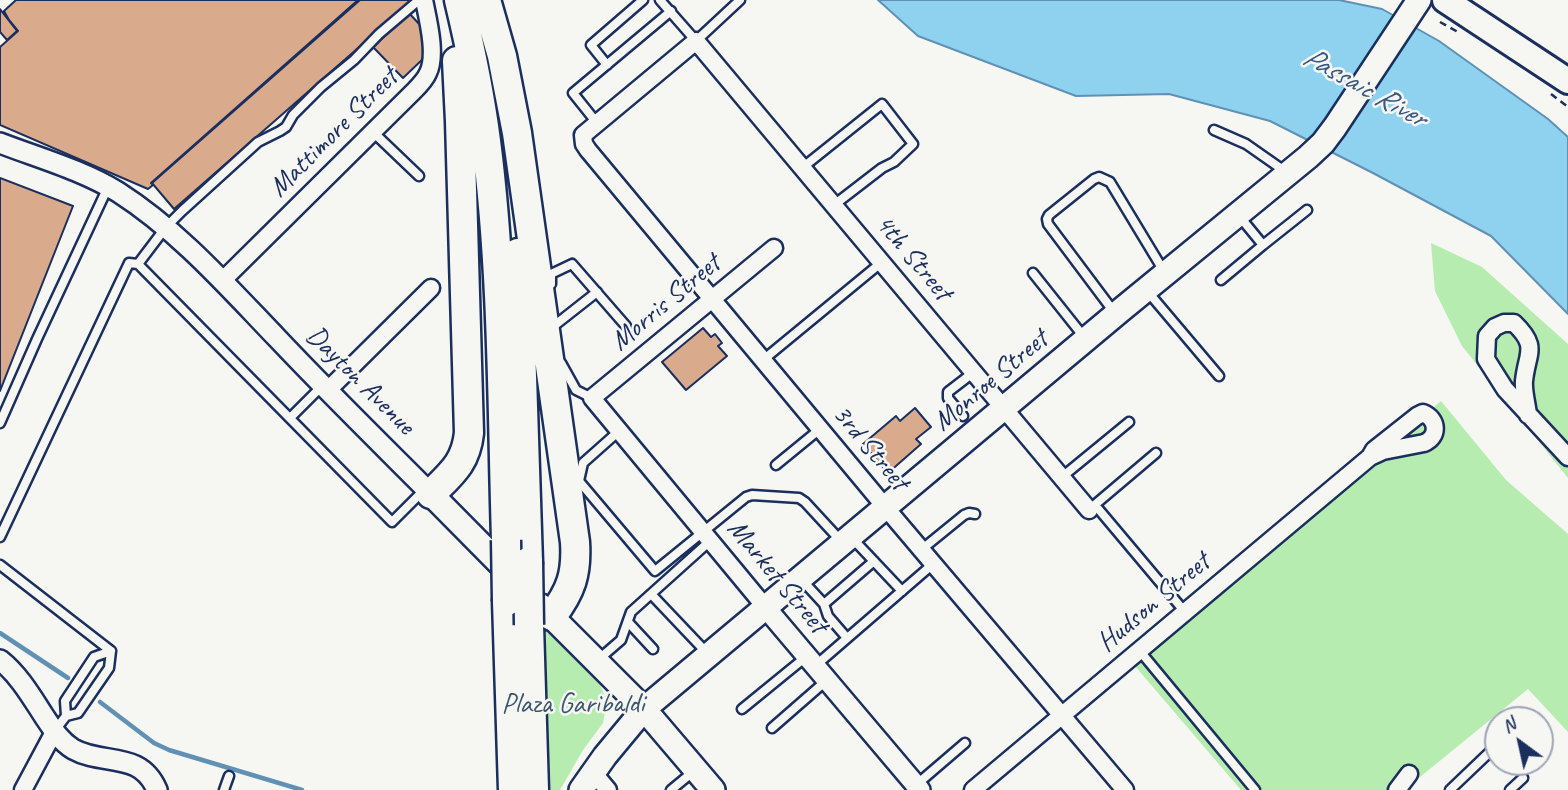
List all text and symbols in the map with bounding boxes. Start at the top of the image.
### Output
water label: Passaic River [1296,40,1432,136]
street label: Mattimore Street [262,61,406,205]
street label: 4th Street [867,208,959,308]
street label: Morris Street [604,247,728,359]
street label: Dayton Avenue [299,320,421,442]
street label: Monroe Street [927,323,1055,439]
street label: 3rd Street [825,398,915,498]
street label: Market Street [720,513,834,641]
street label: Hudson Street [1091,546,1217,660]
park label: Plaza Garibaldi [502,688,644,722]
north arrow [1484,706,1554,776]
text: N [1497,712,1520,738]

